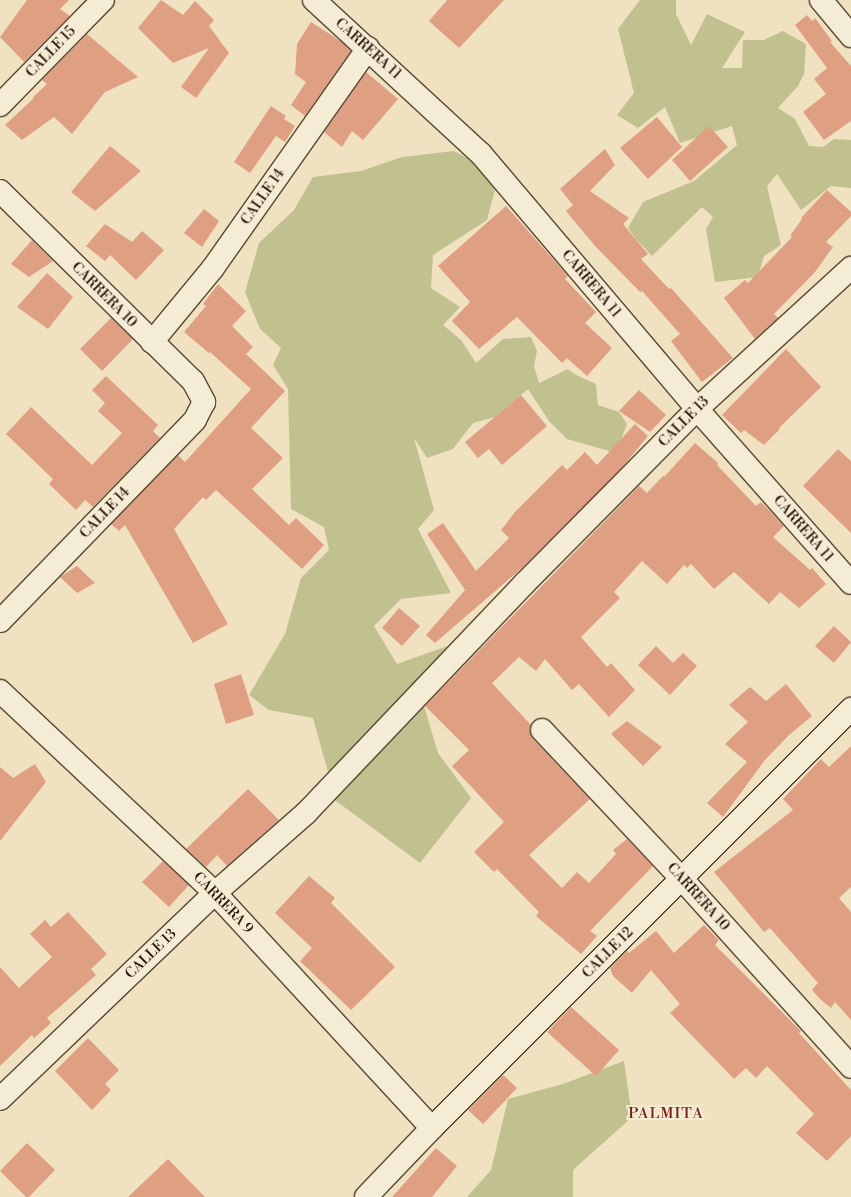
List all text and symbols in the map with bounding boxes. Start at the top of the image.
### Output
street label: CARRERA 11 [332,15,404,83]
street label: CALLE 15 [23,23,79,81]
street label: CALLE 14 [238,166,288,228]
street label: CARRERA 11 [558,247,624,321]
street label: CARRERA 10 [68,259,140,331]
street label: CALLE 13 [655,393,713,451]
street label: CALLE 14 [77,484,133,542]
street label: CARRERA 11 [769,492,837,566]
street label: CARRERA 10 [663,860,733,934]
street label: CARRERA 9 [189,869,257,937]
street label: CALLE 12 [579,924,637,982]
street label: CALLE 13 [122,926,180,982]
district label: PALMITA [628,1105,704,1123]

